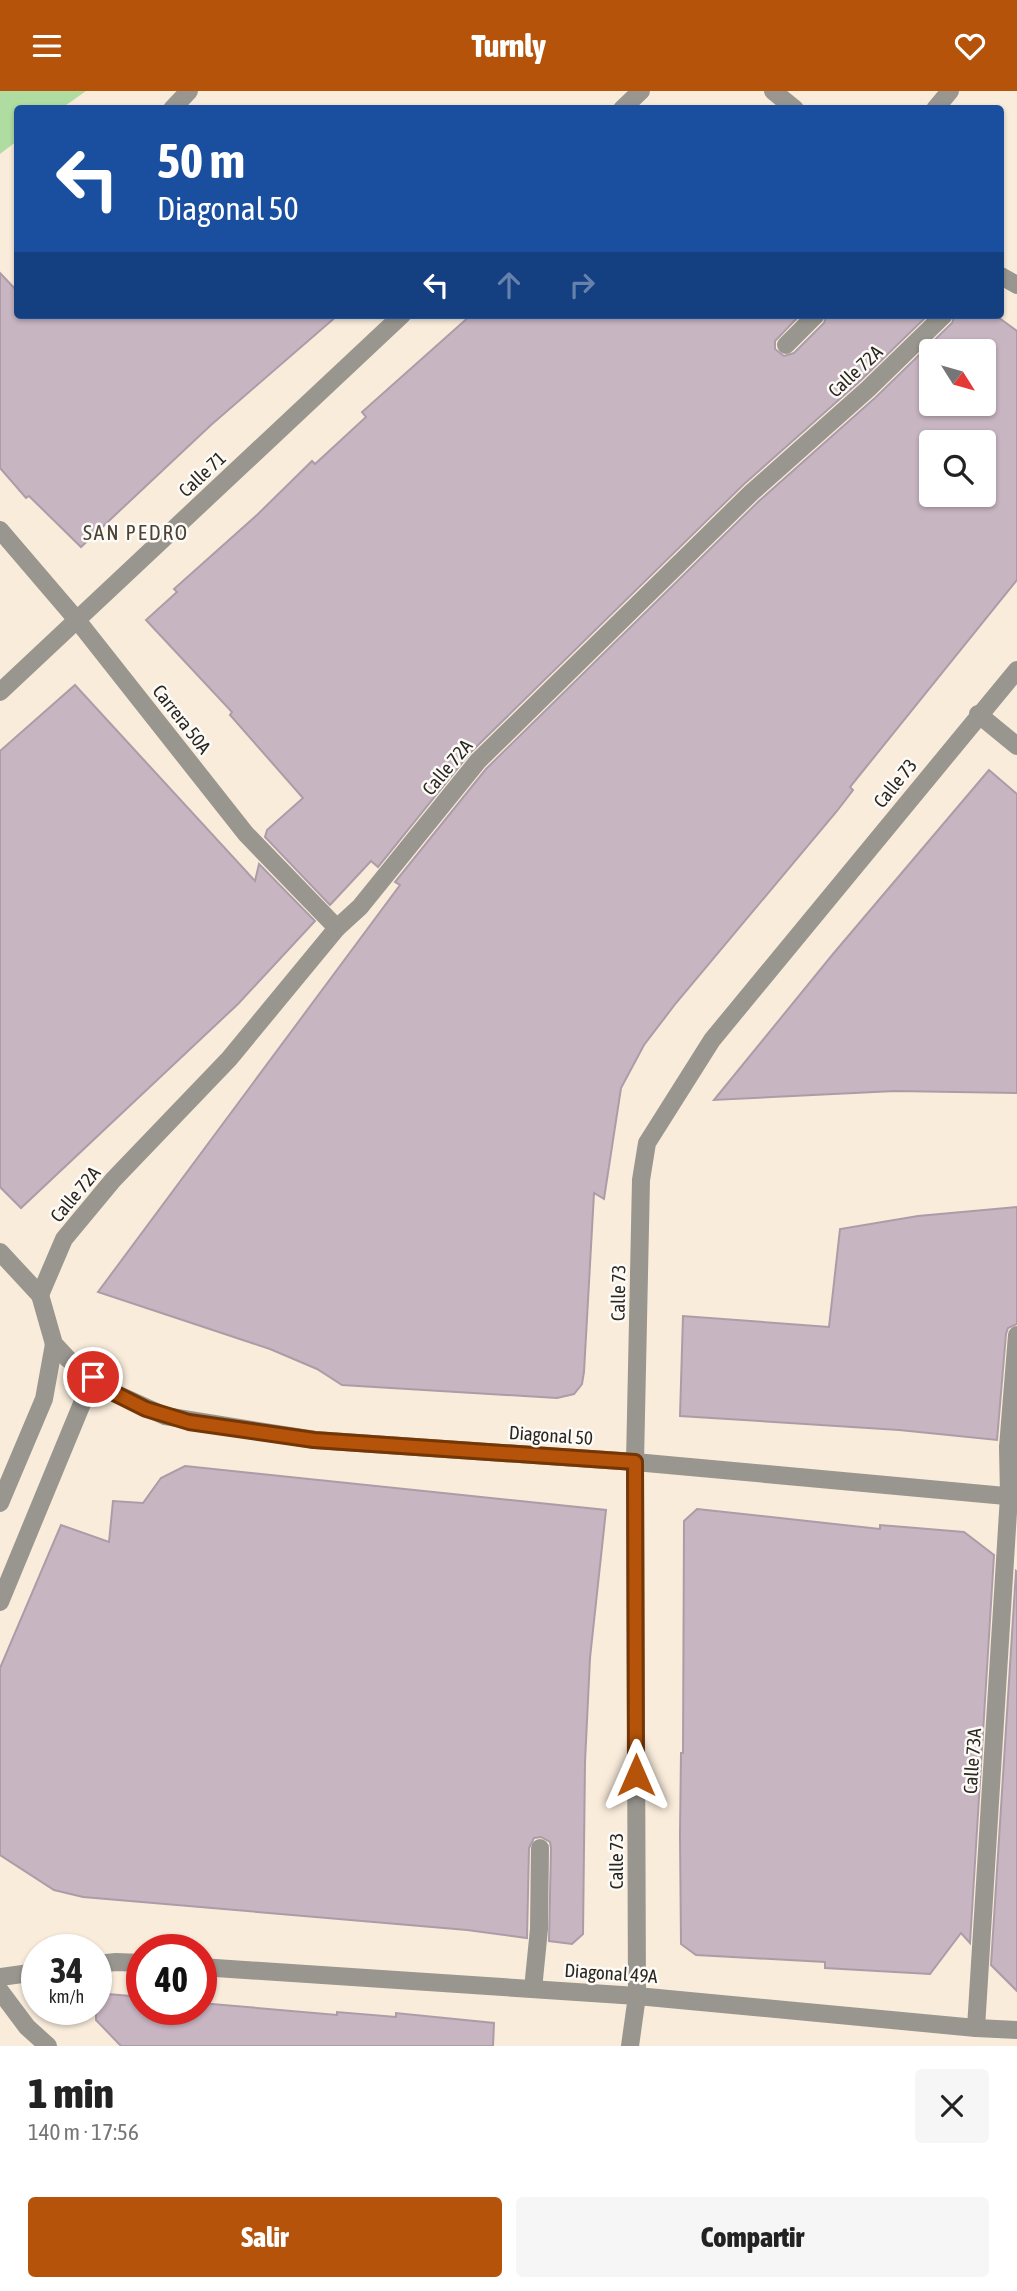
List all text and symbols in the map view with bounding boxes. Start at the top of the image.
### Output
icon: menu [28,27,66,65]
text: Turnly [471,27,546,64]
icon: heart [951,27,989,65]
text: 50 m [157,132,245,188]
icon: left [42,133,133,224]
text: Diagonal 50 [157,190,299,227]
icon: left [417,266,455,304]
icon: ahead [490,266,528,304]
icon: right [563,266,601,304]
north arrow [919,339,996,417]
map controls [919,339,996,507]
street label: Calle 72A [823,340,887,401]
button: search [919,430,996,507]
street label: Calle 71 [174,447,230,501]
district label: SAN PEDRO [83,520,189,544]
street label: Carrera 50A [148,680,216,758]
street label: Calle 72A [417,734,477,799]
street label: Calle 73 [869,754,921,812]
street label: Calle 72A [45,1161,105,1226]
street label: Calle 73 [607,1265,629,1321]
pin [63,1347,123,1407]
icon: arrive [74,1358,112,1396]
street label: Diagonal 50 [508,1421,594,1449]
street label: Calle 73A [959,1727,985,1795]
position arrow [599,1738,673,1812]
street label: Calle 73 [605,1833,627,1889]
speed limit sign: 40 [126,1934,217,2025]
text: 34 [50,1950,83,1990]
street label: Diagonal 49A [564,1959,659,1987]
text: km/h [49,1986,84,2007]
text: 1 min [28,2069,114,2117]
button: close [915,2069,989,2143]
text: 140 m · 17:56 [28,2119,139,2145]
button: Salir [28,2197,502,2277]
button: Compartir [516,2197,989,2277]

